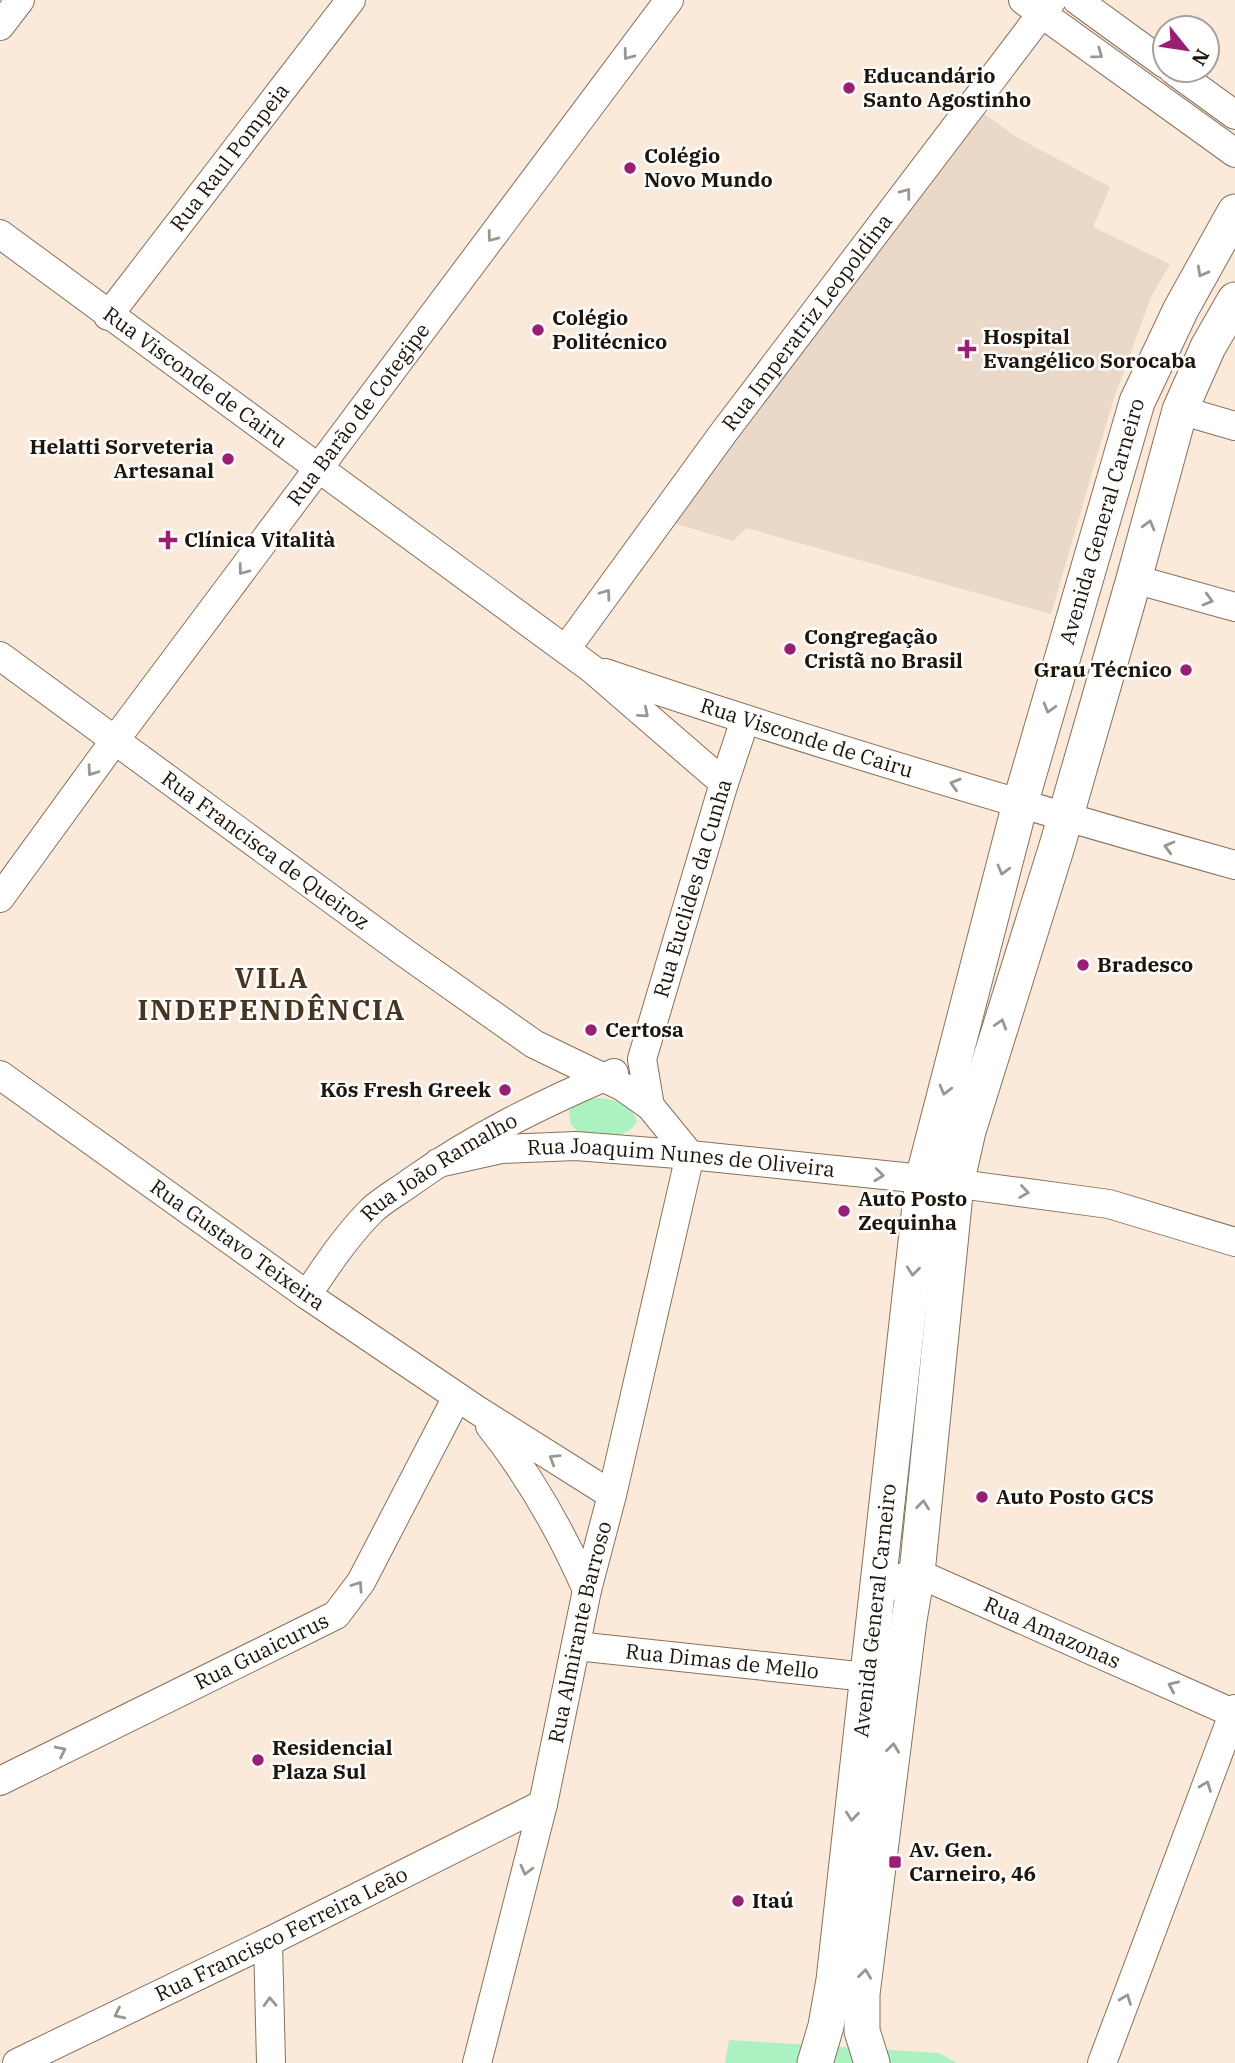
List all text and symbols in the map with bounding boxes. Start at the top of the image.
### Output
north arrow [1151,14,1221,84]
text: N [1187,45,1215,70]
one-way arrow [1090,46,1103,59]
one-way arrow [624,47,636,60]
place label: Educandário Santo Agostinho [863,61,1031,113]
street label: Rua Raul Pompeia [163,77,295,237]
marker: Educandário Santo Agostinho [841,80,857,96]
place label: Colégio Novo Mundo [644,141,773,193]
marker: Colégio Novo Mundo [622,160,638,176]
one-way arrow [898,189,910,201]
street label: Rua Imperatriz Leopoldina [715,208,898,436]
one-way arrow [488,229,500,242]
one-way arrow [1197,264,1210,277]
street label: Rua Visconde de Cairu [98,300,293,453]
place label: Colégio Politécnico [552,303,667,355]
street label: Rua Barão de Cotegipe [280,317,436,511]
marker: Colégio Politécnico [530,322,546,338]
place label: Hospital Evangélico Sorocaba [983,322,1197,374]
marker: Hospital Evangélico Sorocaba [957,339,977,359]
street label: Avenida General Carneiro [1052,395,1150,647]
place label: Helatti Sorveteria Artesanal [30,432,214,484]
marker: Helatti Sorveteria Artesanal [220,451,236,467]
one-way arrow [1141,519,1155,531]
place label: Clínica Vitalità [184,525,336,553]
marker: Clínica Vitalità [158,530,178,550]
one-way arrow [239,562,251,575]
one-way arrow [598,589,610,602]
one-way arrow [1202,591,1214,606]
place label: Congregação Cristã no Brasil [804,622,963,674]
marker: Congregação Cristã no Brasil [782,641,798,657]
place label: Grau Técnico [1034,655,1172,683]
marker: Grau Técnico [1178,662,1194,678]
street label: Rua Visconde de Cairu [697,691,917,784]
one-way arrow [1042,702,1057,714]
one-way arrow [636,705,649,717]
one-way arrow [88,764,100,776]
street label: Rua Francisca de Queiroz [156,764,376,935]
street label: Rua Euclides da Cunha [646,775,737,1001]
one-way arrow [949,778,962,792]
one-way arrow [1163,840,1175,855]
one-way arrow [997,864,1011,876]
place label: Bradesco [1097,950,1193,978]
marker: Bradesco [1075,957,1091,973]
district label: VILA INDEPENDÊNCIA [138,959,406,1028]
place label: Certosa [605,1015,684,1043]
one-way arrow [993,1018,1008,1030]
marker: Certosa [583,1022,599,1038]
place label: Kōs Fresh Greek [320,1075,491,1103]
marker: Kōs Fresh Greek [497,1082,513,1098]
one-way arrow [938,1084,953,1096]
street label: Rua João Ramalho [354,1105,522,1227]
street label: Rua Joaquim Nunes de Oliveira [526,1131,836,1183]
one-way arrow [873,1168,885,1183]
street label: Rua Gustavo Teixeira [145,1172,331,1316]
place label: Auto Posto Zequinha [858,1184,967,1236]
one-way arrow [1018,1185,1030,1200]
marker: Auto Posto Zequinha [836,1203,852,1219]
one-way arrow [905,1265,920,1277]
one-way arrow [549,1454,562,1467]
street label: Avenida General Carneiro [846,1482,902,1739]
place label: Auto Posto GCS [996,1482,1154,1510]
marker: Auto Posto GCS [974,1489,990,1505]
one-way arrow [915,1499,930,1511]
street label: Rua Almirante Barroso [541,1518,618,1745]
one-way arrow [350,1580,363,1593]
street label: Rua Amazonas [980,1590,1125,1675]
street label: Rua Guaicurus [190,1606,333,1696]
street label: Rua Dimas de Mello [624,1636,820,1685]
one-way arrow [1167,1680,1180,1694]
place label: Residencial Plaza Sul [272,1733,393,1785]
one-way arrow [885,1743,900,1754]
one-way arrow [54,1746,66,1760]
marker: Residencial Plaza Sul [250,1752,266,1768]
one-way arrow [1198,1781,1212,1793]
one-way arrow [845,1810,860,1821]
place label: Av. Gen. Carneiro, 46 [909,1835,1036,1887]
marker: Av. Gen. Carneiro, 46 [887,1854,903,1870]
street label: Rua Francisco Ferreira Leão [150,1859,412,2007]
one-way arrow [520,1864,534,1876]
place label: Itaú [752,1886,794,1914]
marker: Itaú [730,1893,746,1909]
one-way arrow [857,1968,872,1980]
one-way arrow [1117,1994,1131,2006]
one-way arrow [262,1997,277,2008]
one-way arrow [114,2006,126,2020]

